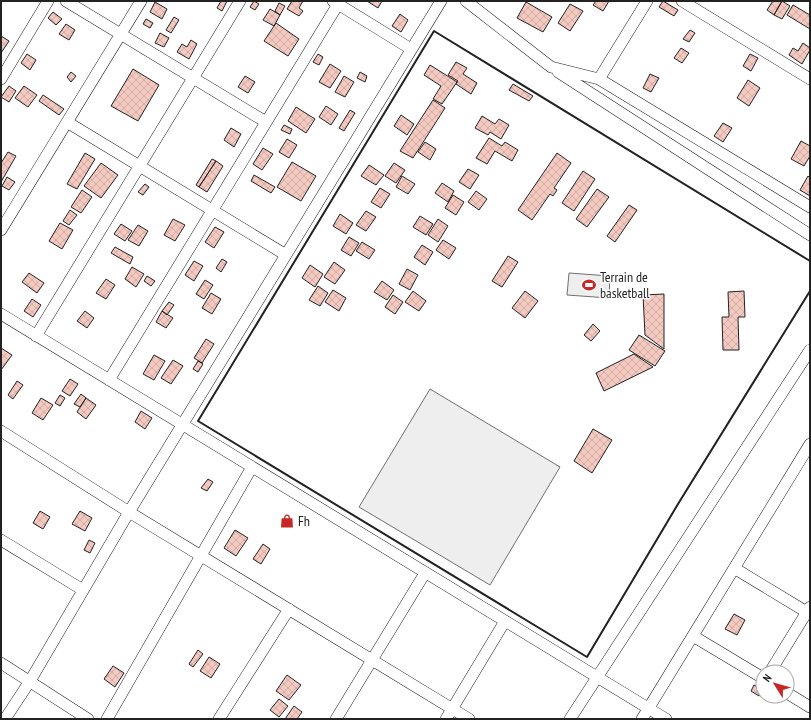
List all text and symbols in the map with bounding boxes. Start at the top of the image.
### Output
place label: Terrain de basketball [600,268,650,302]
sports icon: Terrain de basketball [581,277,597,293]
place label: Fh [298,512,310,530]
shop icon: Fh [279,513,295,529]
north arrow [755,664,795,704]
text: N [760,671,774,685]

